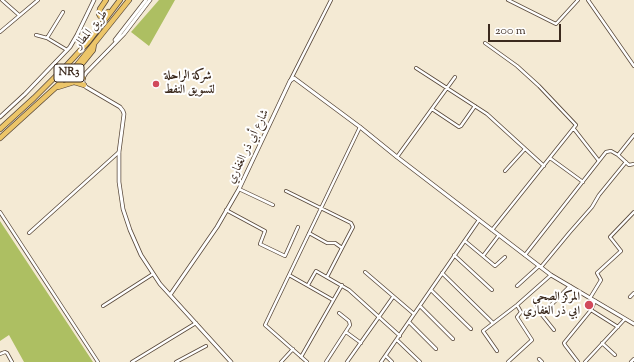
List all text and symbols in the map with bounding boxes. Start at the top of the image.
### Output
street label: طريق المطار [72,8,112,52]
scale bar [490,16,563,42]
text: 200 m [495,22,526,40]
road number: NR3 [54,64,84,82]
place label: شركة الراحلة لتسويق النفط [164,70,215,98]
marker: شركة الراحلة لتسويق النفط [151,79,161,89]
street label: شارع أبي ذر الغفاري [225,108,273,186]
place label: المركز الصحي ابي ذر الغفاري [523,291,580,319]
marker: المركز الصحي ابي ذر الغفاري [583,299,595,311]

